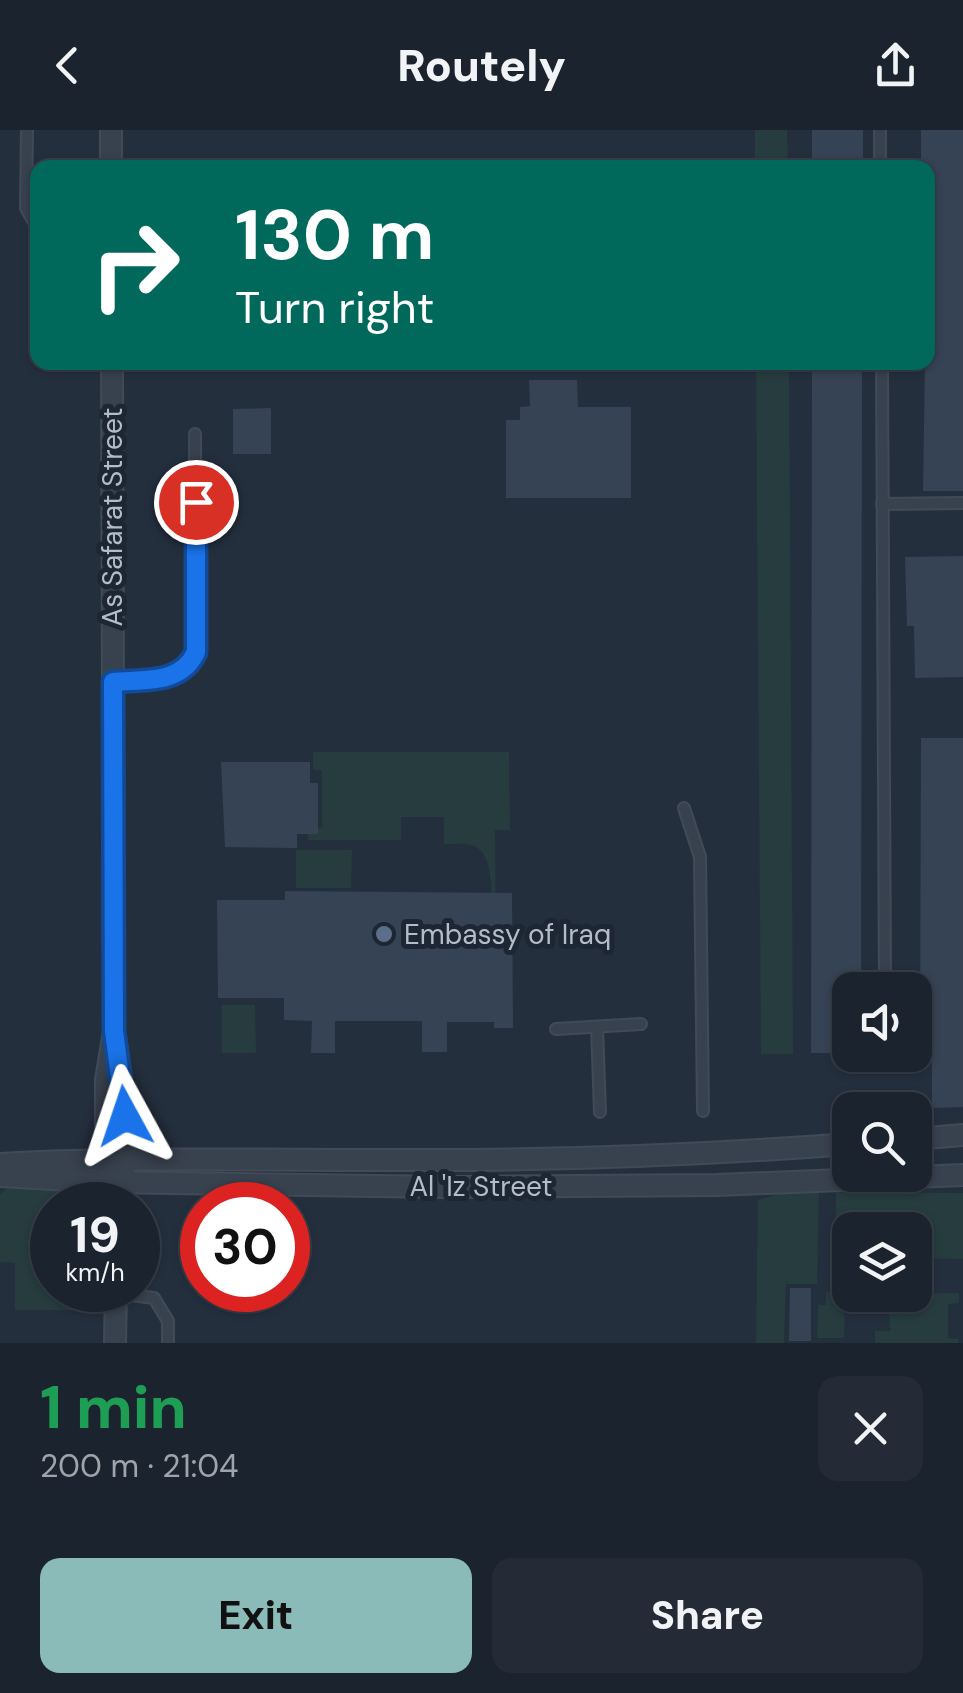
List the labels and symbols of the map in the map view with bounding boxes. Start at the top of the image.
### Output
street label: As Safarat Street [94,408,131,626]
pin [154,460,239,545]
place label: Embassy of Iraq [404,916,611,953]
marker: Embassy of Iraq [373,923,395,945]
position arrow [73,1064,177,1168]
street label: Al 'Iz Street [410,1168,552,1205]
speed limit sign: 30 [180,1182,310,1312]

